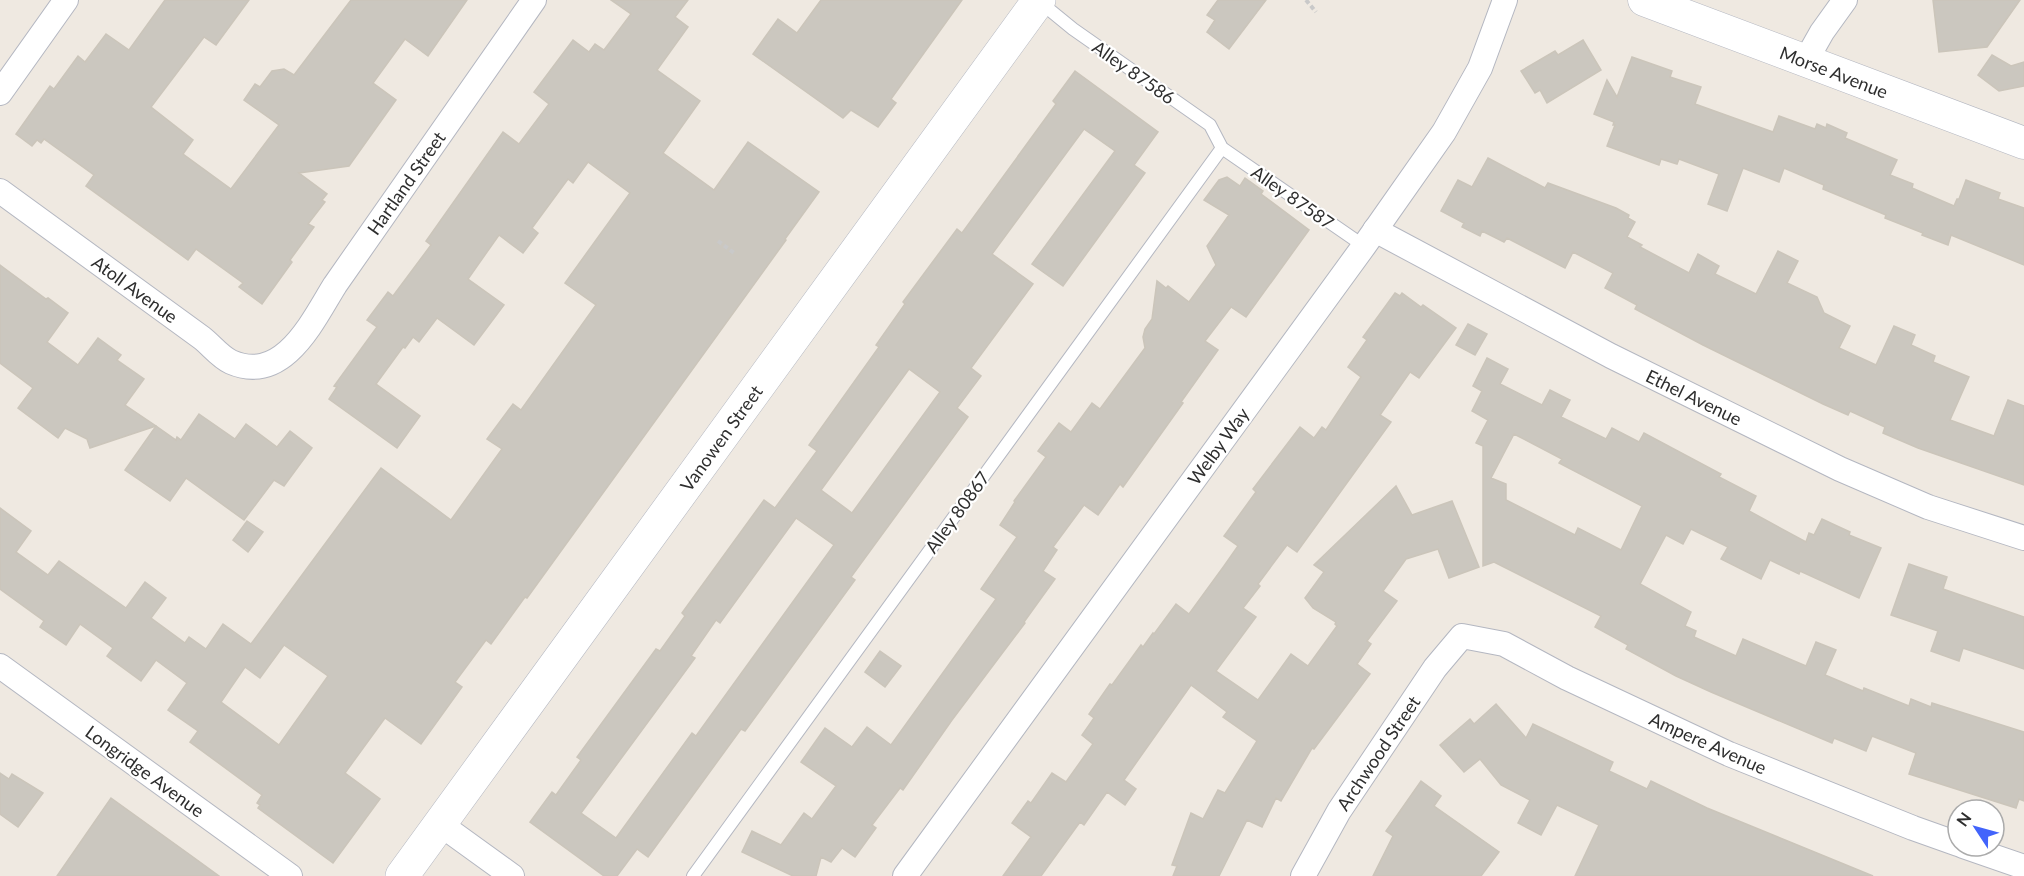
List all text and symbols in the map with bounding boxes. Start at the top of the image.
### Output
street label: Alley 87586 [1089,36,1179,108]
street label: Morse Avenue [1777,41,1891,103]
street label: Hartland Street [362,127,450,239]
street label: Alley 87587 [1248,161,1338,233]
street label: Atoll Avenue [88,251,182,327]
street label: Ethel Avenue [1643,364,1745,430]
street label: Vanowen Street [675,380,767,495]
street label: Welby Way [1183,403,1254,489]
street label: Alley 80867 [920,467,994,557]
street label: Archwood Street [1332,691,1425,814]
street label: Ampere Avenue [1646,707,1770,779]
street label: Longridge Avenue [81,721,209,821]
north arrow [1946,798,2006,858]
text: N [1952,808,1975,829]

